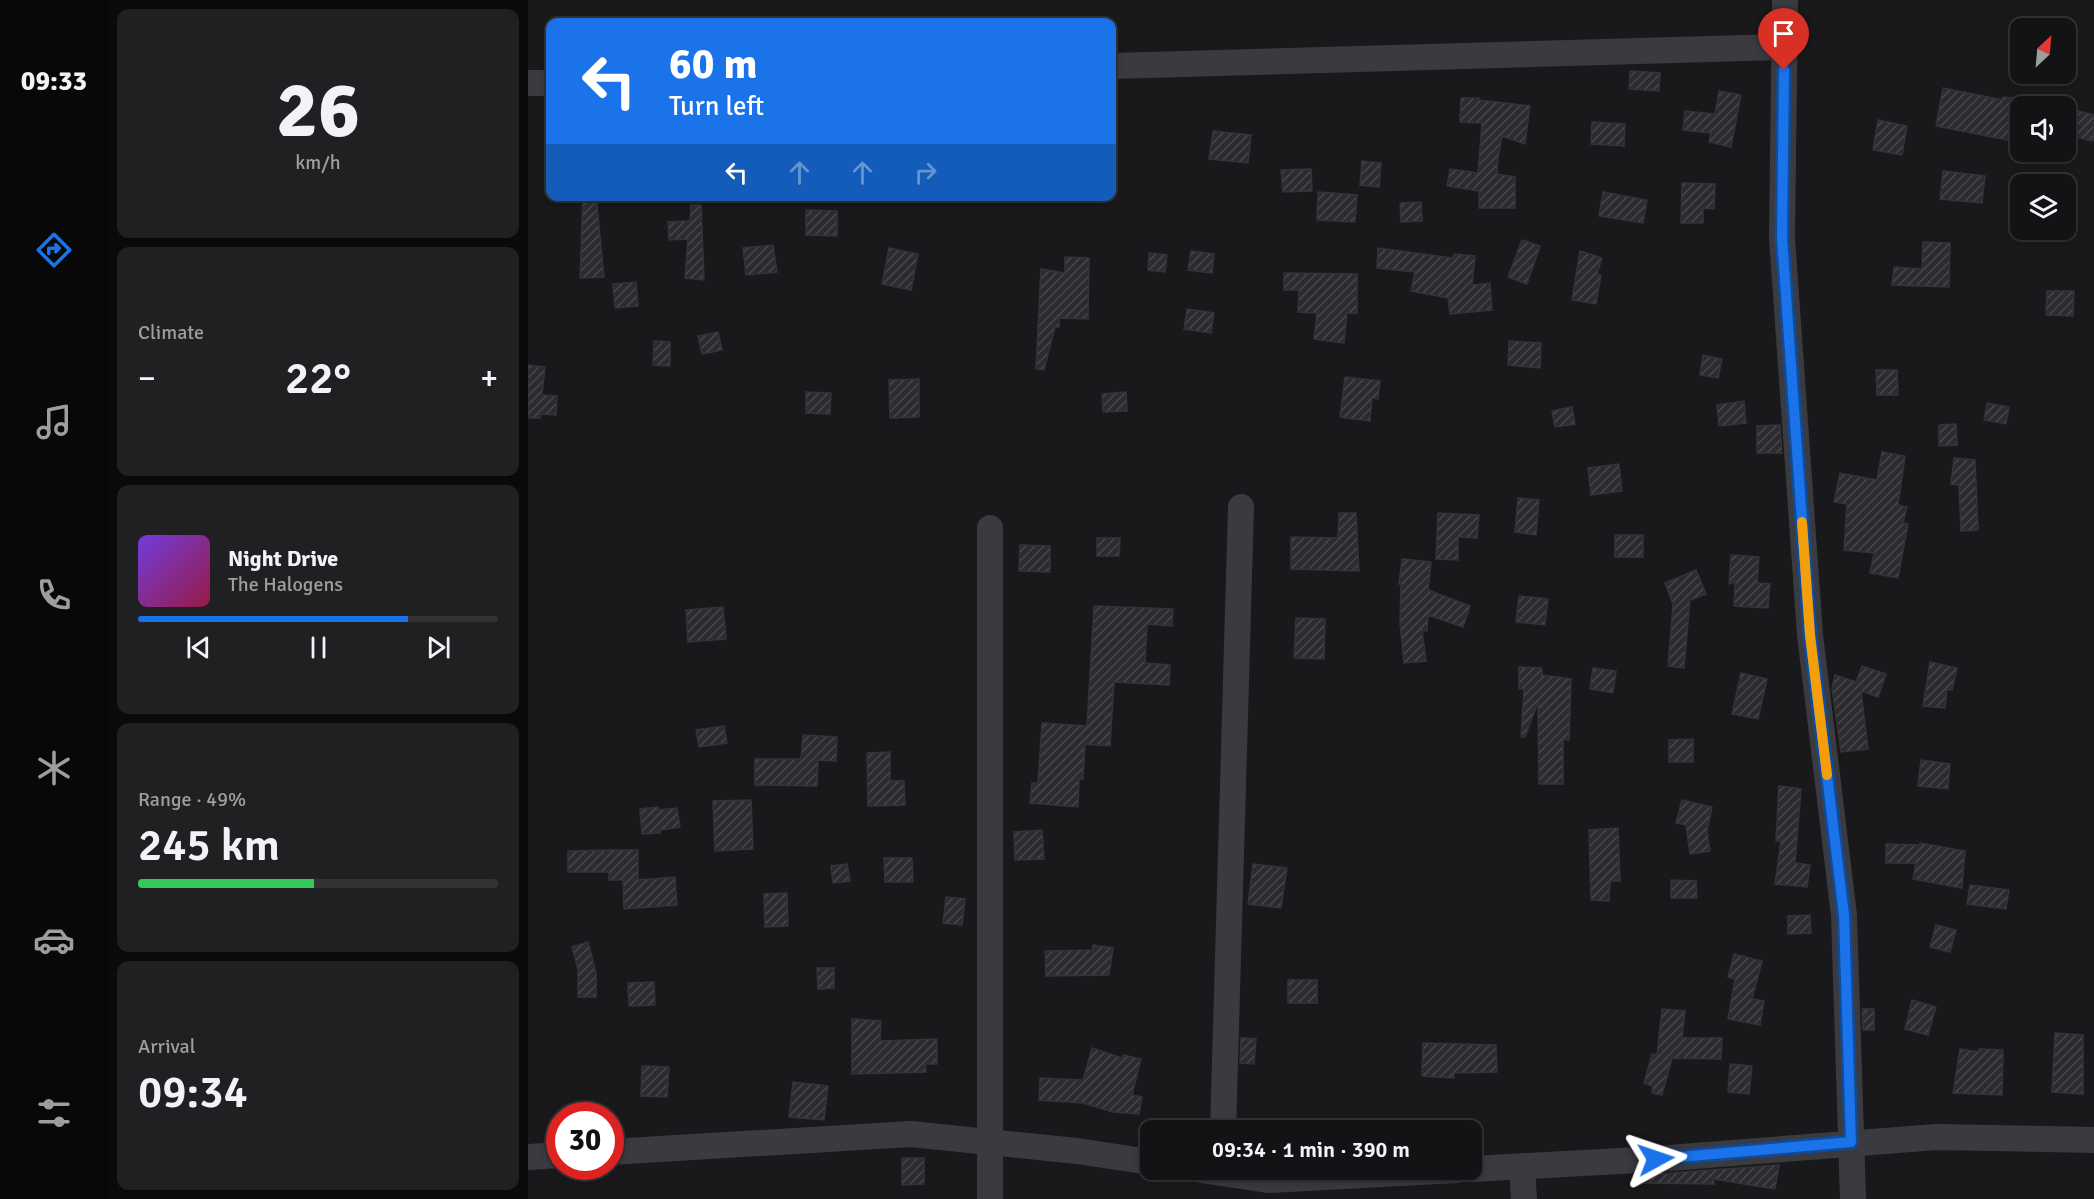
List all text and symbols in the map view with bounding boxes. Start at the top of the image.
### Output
pin [1758,8,1809,70]
icon: arrive [1767,17,1800,50]
north arrow [2010,18,2076,84]
map controls [2010,18,2076,240]
text: 60 m [669,39,758,90]
icon: left [570,42,648,120]
text: 26 [276,63,360,159]
text: 09:33 [21,65,87,98]
text: Turn left [669,90,764,123]
button: sound [2010,96,2076,162]
text: km/h [295,150,341,175]
icon: left [720,156,753,189]
icon: ahead [783,156,816,189]
icon: ahead [846,156,879,189]
icon: right [909,156,942,189]
button: layers [2010,174,2076,240]
icon: directions [33,229,75,271]
text: Climate [138,320,204,345]
text: 22° [285,351,351,406]
text: − [138,358,156,399]
text: + [480,358,498,399]
icon: music [33,401,75,443]
text: Night Drive [228,545,338,572]
text: The Halogens [228,572,343,597]
icon: phone [33,574,75,616]
icon: previous [182,631,215,664]
icon: pause [302,631,335,664]
icon: next [422,631,455,664]
icon: climate [33,747,75,789]
text: Range · 49% [138,787,246,812]
text: 245 km [138,818,280,873]
icon: car [33,919,75,961]
text: Arrival [138,1034,196,1059]
text: 09:34 [138,1065,248,1120]
icon: filters [33,1092,75,1134]
speed limit sign: 30 [546,1102,624,1180]
position arrow [1624,1127,1688,1191]
text: 09:34 · 1 min · 390 m [1212,1136,1410,1163]

